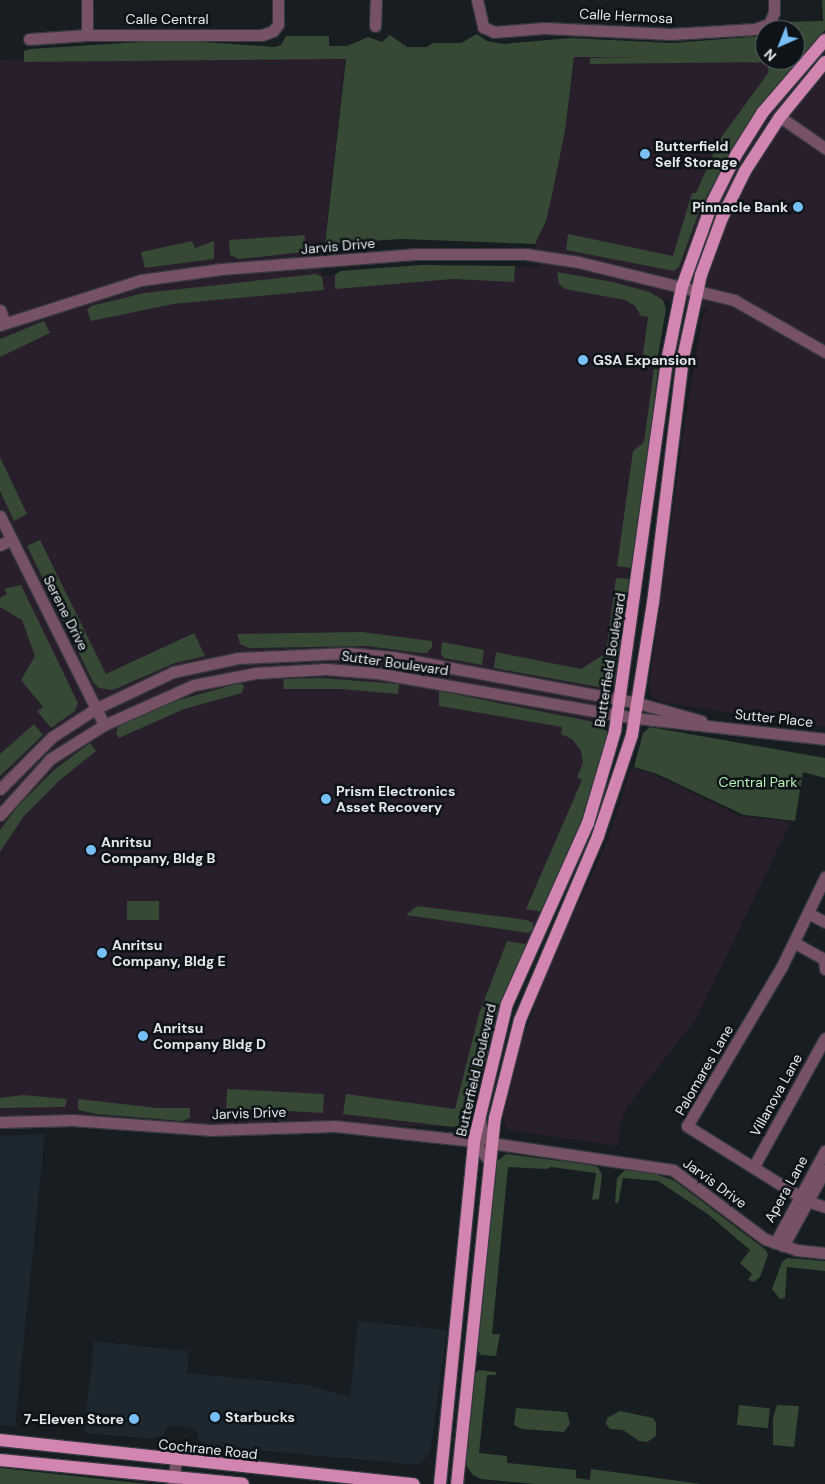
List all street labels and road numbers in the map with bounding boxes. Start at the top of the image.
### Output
street label: Calle Hermosa [579,5,673,27]
street label: Calle Central [125,11,209,27]
street label: Jarvis Drive [300,234,376,258]
street label: Serene Drive [40,573,92,653]
street label: Butterfield Boulevard [591,592,629,728]
street label: Sutter Boulevard [341,647,449,679]
street label: Sutter Place [734,706,814,730]
street label: Butterfield Boulevard [453,1002,499,1138]
street label: Palomares Lane [671,1022,737,1118]
street label: Villanova Lane [746,1051,806,1139]
street label: Jarvis Drive [212,1103,286,1123]
street label: Apera Lane [761,1153,811,1225]
street label: Jarvis Drive [680,1154,750,1212]
street label: Cochrane Road [158,1435,258,1463]

